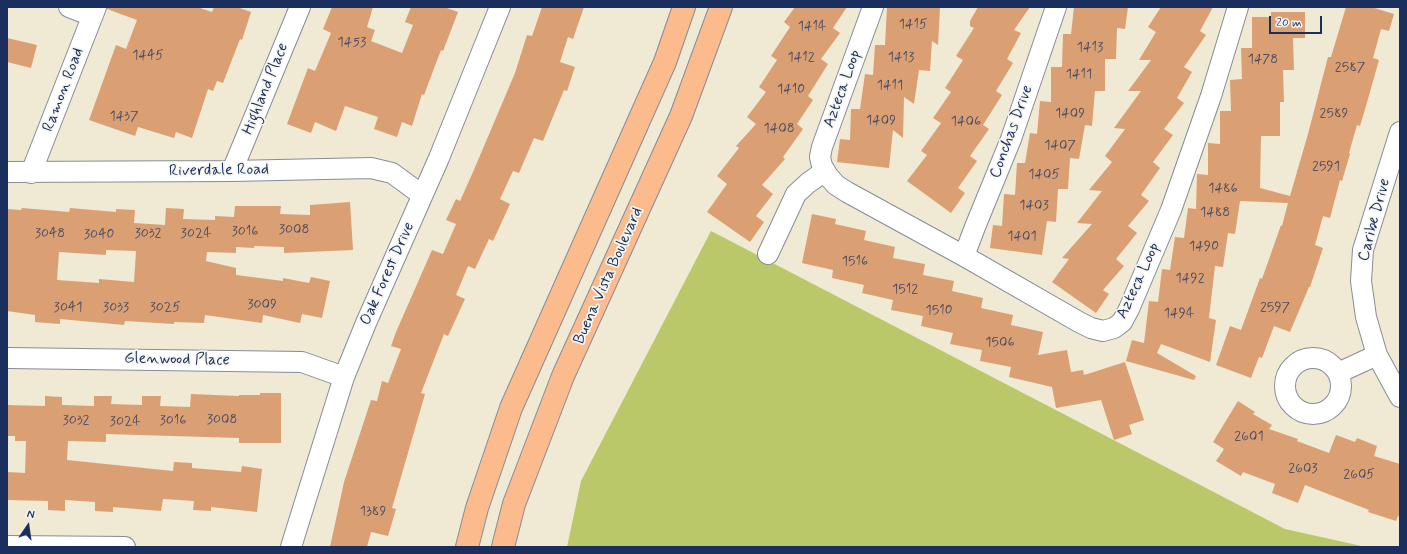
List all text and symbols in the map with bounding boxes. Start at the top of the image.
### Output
scale bar [1271,8,1324,34]
text: 20 m [1276,15,1302,31]
house number: 1415 [899,17,927,33]
house number: 1414 [798,19,826,35]
house number: 1453 [338,35,366,51]
street label: Highland Place [239,40,293,138]
house number: 1413 [1077,40,1103,56]
street label: Ramon Road [39,45,89,135]
street label: Azteca Loop [820,47,866,131]
house number: 1445 [132,48,164,64]
house number: 1412 [787,50,815,66]
house number: 1413 [888,50,914,66]
house number: 1478 [1248,52,1278,68]
house number: 2587 [1335,60,1365,76]
house number: 1411 [1066,67,1092,83]
house number: 1411 [877,78,903,94]
house number: 1410 [777,82,805,98]
street label: Conchas Drive [986,83,1038,181]
house number: 1409 [1055,106,1085,122]
house number: 2589 [1320,106,1348,122]
house number: 1437 [110,109,138,125]
house number: 1409 [866,113,896,129]
house number: 1406 [951,114,981,130]
house number: 1408 [763,121,795,137]
house number: 1407 [1044,138,1076,154]
house number: 2591 [1312,159,1340,175]
street label: Riverdale Road [169,161,269,181]
house number: 1405 [1028,167,1060,183]
street label: Caribe Drive [1355,177,1395,263]
house number: 1486 [1208,181,1238,197]
house number: 1403 [1019,198,1049,214]
street label: Buena Vista Boulevard [570,205,648,347]
house number: 1488 [1200,205,1230,221]
street label: Oak Forest Drive [357,220,419,328]
house number: 3008 [279,222,309,238]
house number: 3016 [232,224,258,240]
house number: 3048 [35,226,65,242]
house number: 3032 [135,226,161,242]
house number: 3024 [181,226,211,242]
house number: 3040 [84,227,114,243]
house number: 1401 [1007,229,1037,245]
house number: 1490 [1189,239,1219,255]
street label: Azteca Loop [1113,240,1165,322]
house number: 1516 [842,254,868,270]
house number: 1492 [1176,271,1204,287]
house number: 1512 [892,282,918,298]
house number: 3009 [247,297,277,313]
house number: 3041 [54,300,82,316]
house number: 3033 [103,300,129,316]
house number: 3025 [149,300,181,316]
house number: 2597 [1260,300,1290,316]
house number: 1510 [926,303,952,319]
house number: 1494 [1164,306,1194,322]
house number: 1506 [985,335,1015,351]
street label: Glenwood Place [124,349,230,371]
house number: 3008 [207,412,237,428]
house number: 3032 [63,413,89,429]
house number: 3016 [160,413,186,429]
house number: 3024 [110,414,140,430]
house number: 2601 [1234,429,1264,445]
house number: 2603 [1288,461,1318,477]
house number: 2605 [1343,467,1375,483]
house number: 1389 [360,504,386,520]
north arrow [8,506,48,546]
text: N [26,507,36,522]

